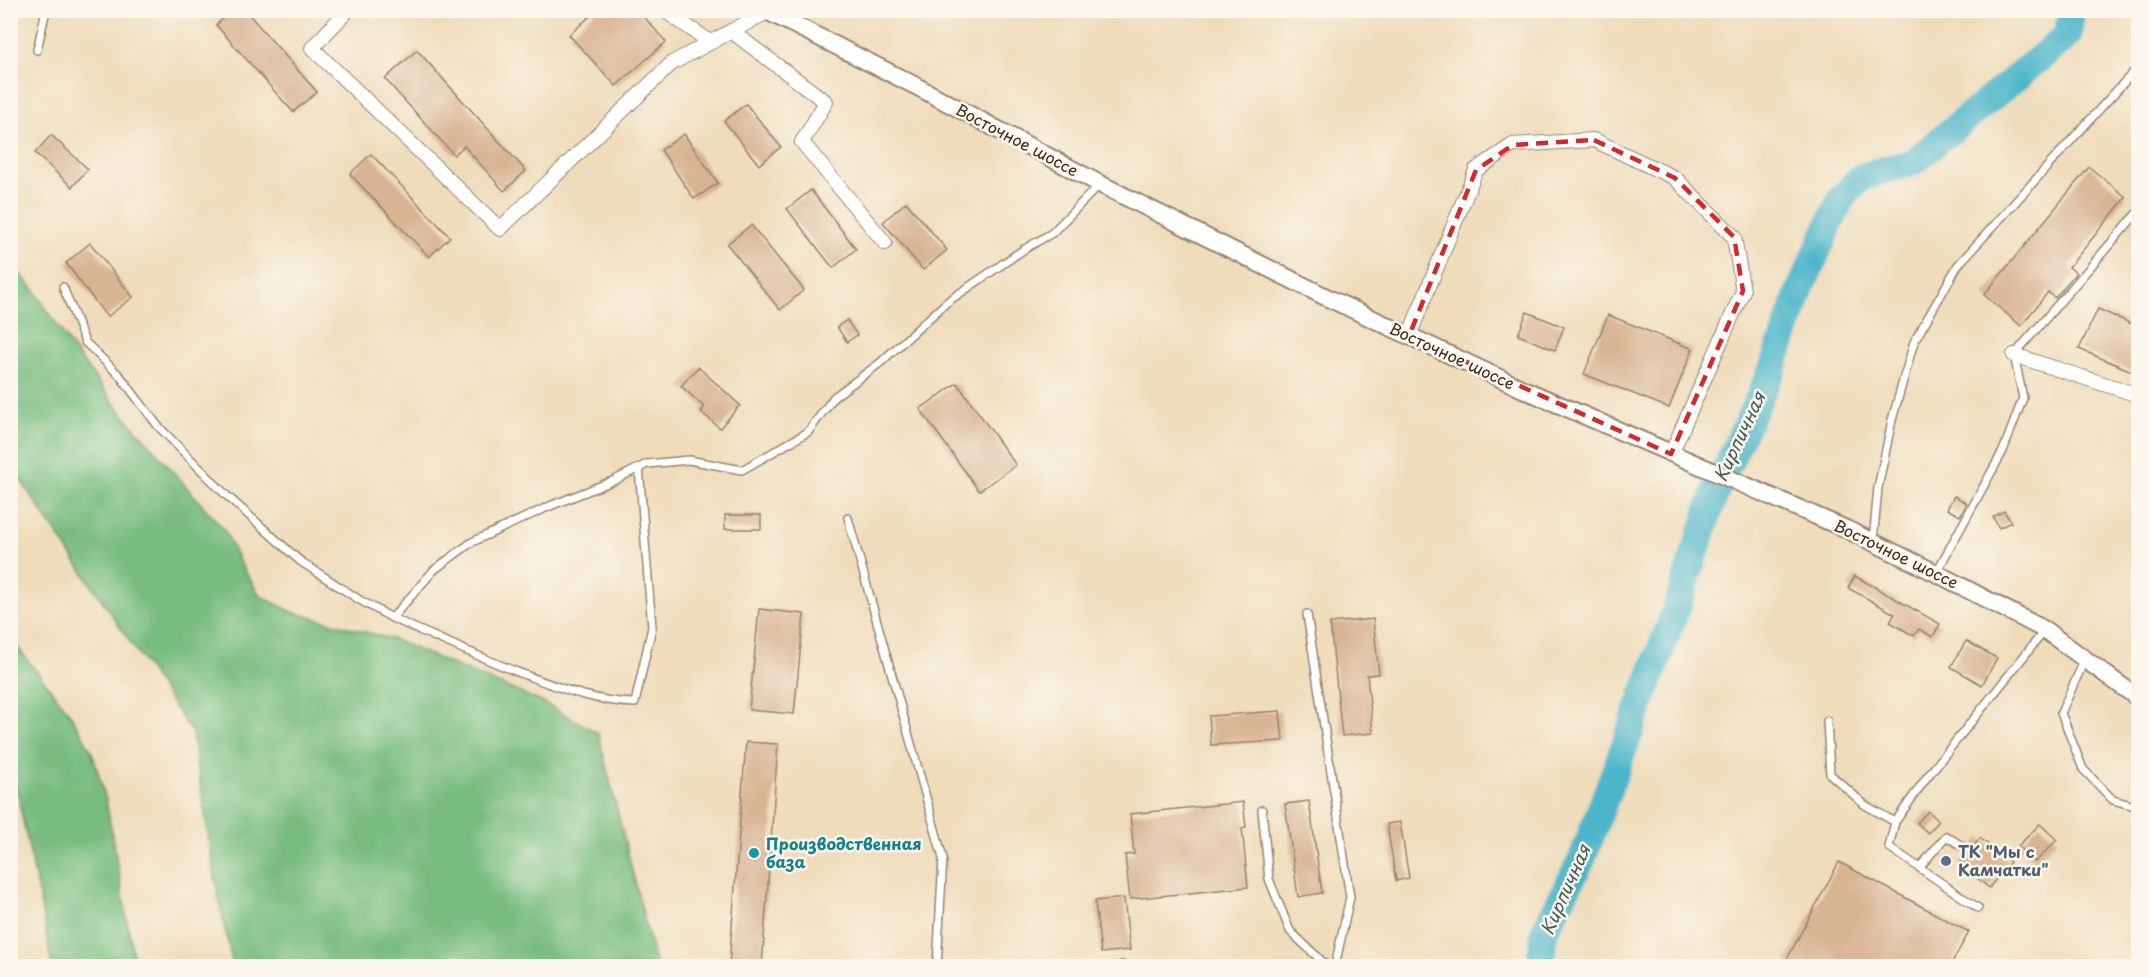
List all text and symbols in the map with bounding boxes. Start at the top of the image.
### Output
street label: Восточное шоссе [952,97,1083,182]
street label: Восточное шоссе [1386,316,1519,395]
water label: Кирпичная [1706,386,1772,486]
street label: Восточное шоссе [1830,513,1963,594]
place label: Производственная база [766,831,922,873]
water label: Кирпичная [1533,839,1597,939]
place label: ТК "Мы с Камчатки" [1958,839,2049,881]
marker: Производственная база [747,846,761,860]
marker: ТК "Мы с Камчатки" [1939,854,1953,868]

